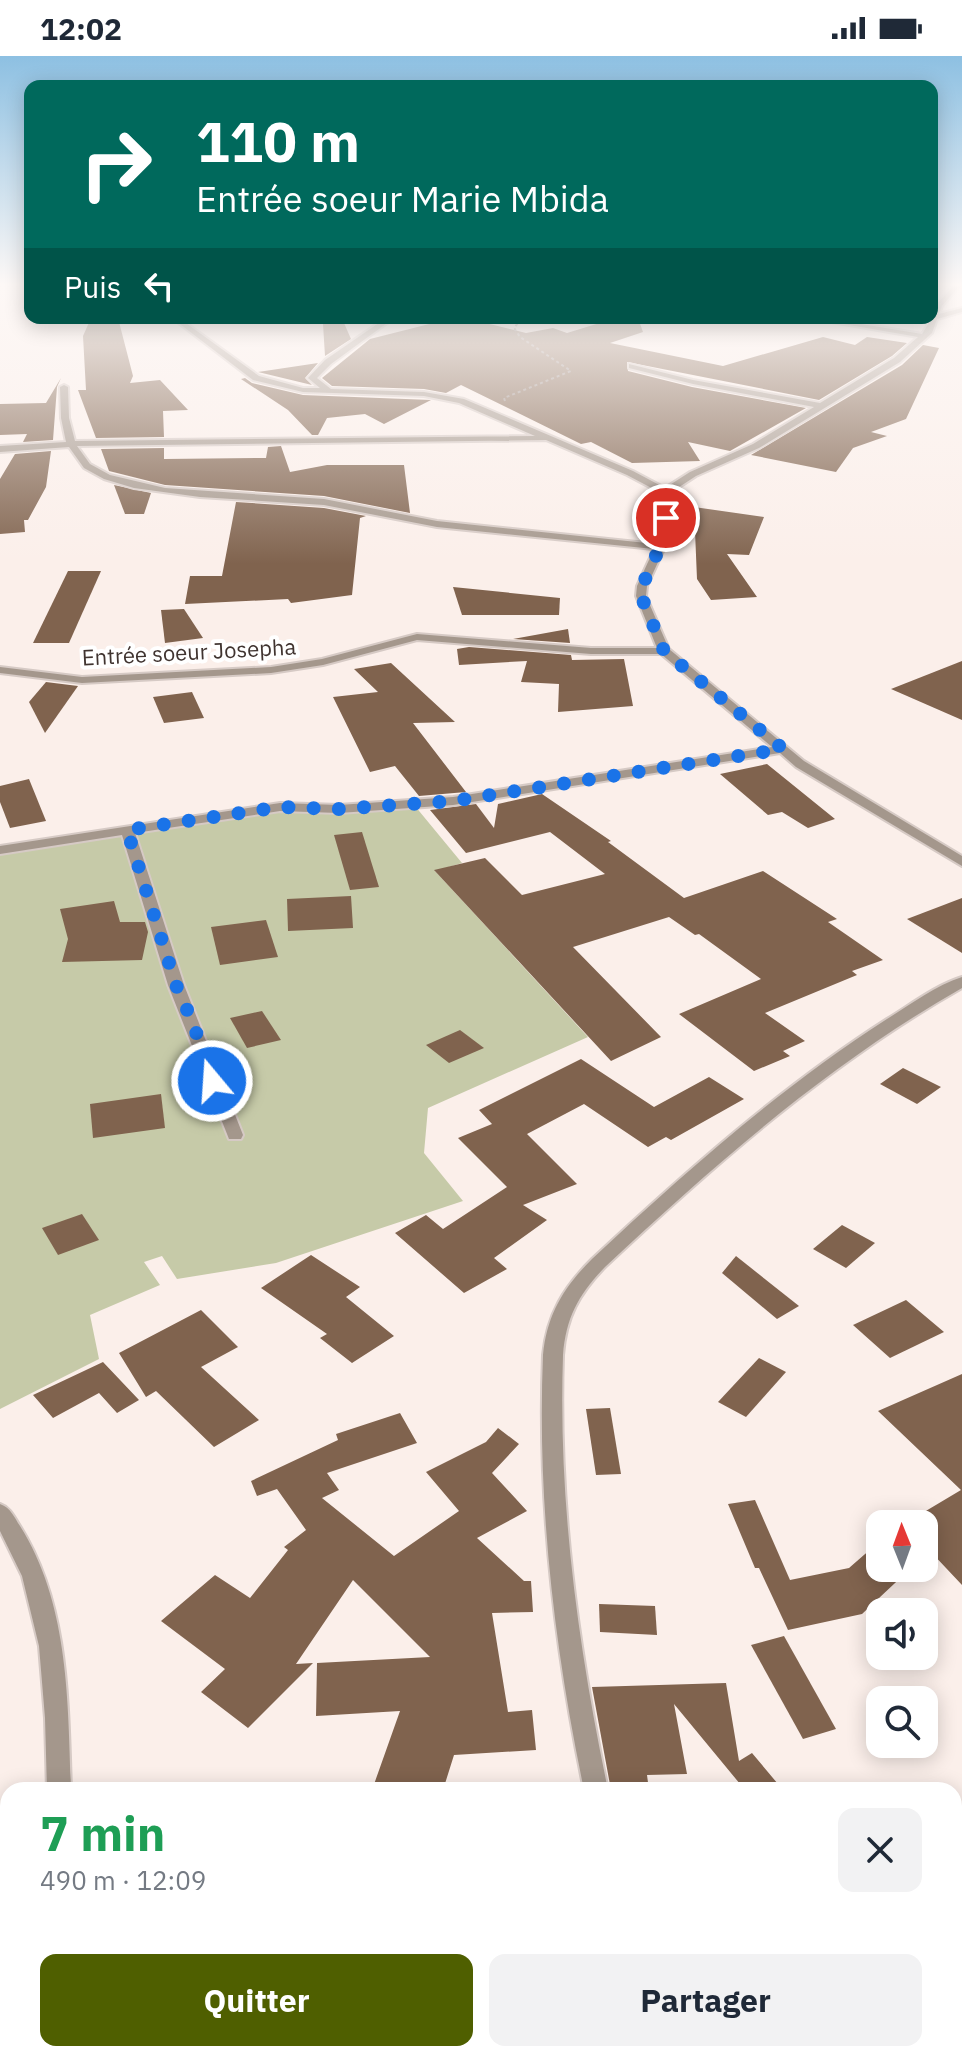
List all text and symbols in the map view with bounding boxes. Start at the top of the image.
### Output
text: 12:02 [40,9,122,48]
text: 110 m [196,105,360,177]
icon: right [64,112,168,216]
text: Entrée soeur Marie Mbida [196,175,609,222]
icon: left [137,264,181,308]
text: Puis [64,267,121,306]
pin [632,484,700,552]
icon: arrive [644,496,688,540]
street label: Entrée soeur Josepha [81,631,297,672]
position arrow [170,1039,254,1123]
north arrow [866,1510,938,1582]
map controls [866,1510,938,1758]
button: sound [866,1598,938,1670]
button: search [866,1686,938,1758]
text: 7 min [40,1802,165,1864]
button: close [838,1808,922,1892]
text: 490 m · 12:09 [40,1863,206,1897]
button: Quitter [40,1954,473,2046]
button: Partager [489,1954,922,2046]

